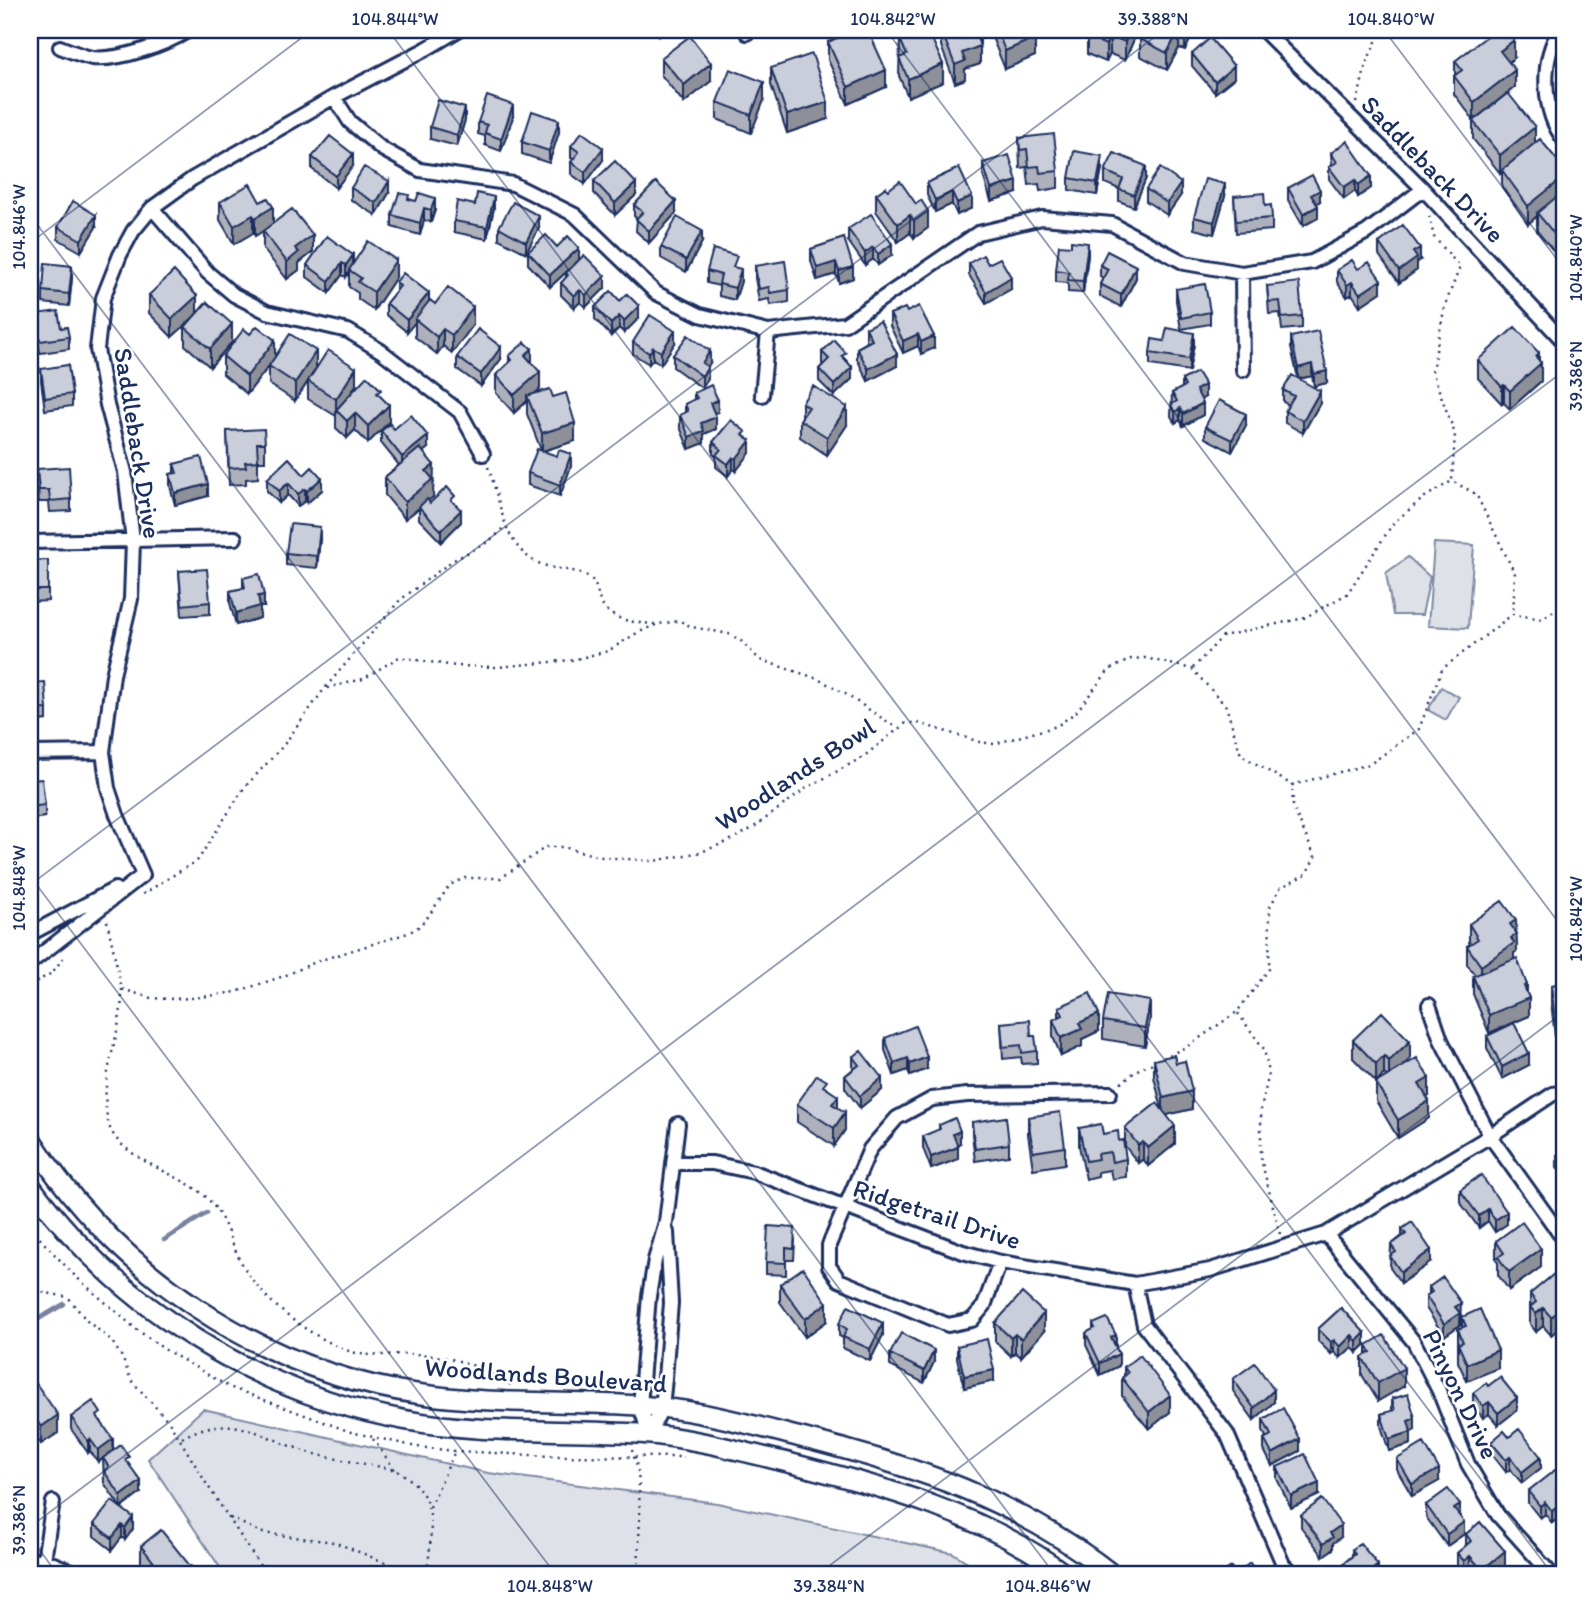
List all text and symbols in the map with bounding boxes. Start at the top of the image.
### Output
text: 104.844°W [352,8,438,30]
text: 104.842°W [850,8,936,30]
text: 39.388°N [1118,8,1188,30]
text: 104.840°W [1347,8,1435,30]
street label: Saddleback Drive [1355,89,1511,249]
text: 104.846°W [8,184,30,270]
text: 104.840°W [1565,214,1587,302]
text: 39.386°N [1565,341,1587,411]
street label: Saddleback Drive [107,345,169,541]
street label: Woodlands Bowl [709,710,881,838]
text: 104.848°W [8,845,30,931]
text: 104.842°W [1565,876,1587,962]
street label: Ridgetrail Drive [849,1172,1025,1256]
street label: Pinyon Drive [1416,1324,1506,1464]
street label: Woodlands Boulevard [424,1351,668,1399]
text: 39.386°N [8,1485,30,1555]
text: 104.848°W [507,1575,593,1597]
text: 39.384°N [793,1575,865,1597]
text: 104.846°W [1005,1575,1091,1597]

